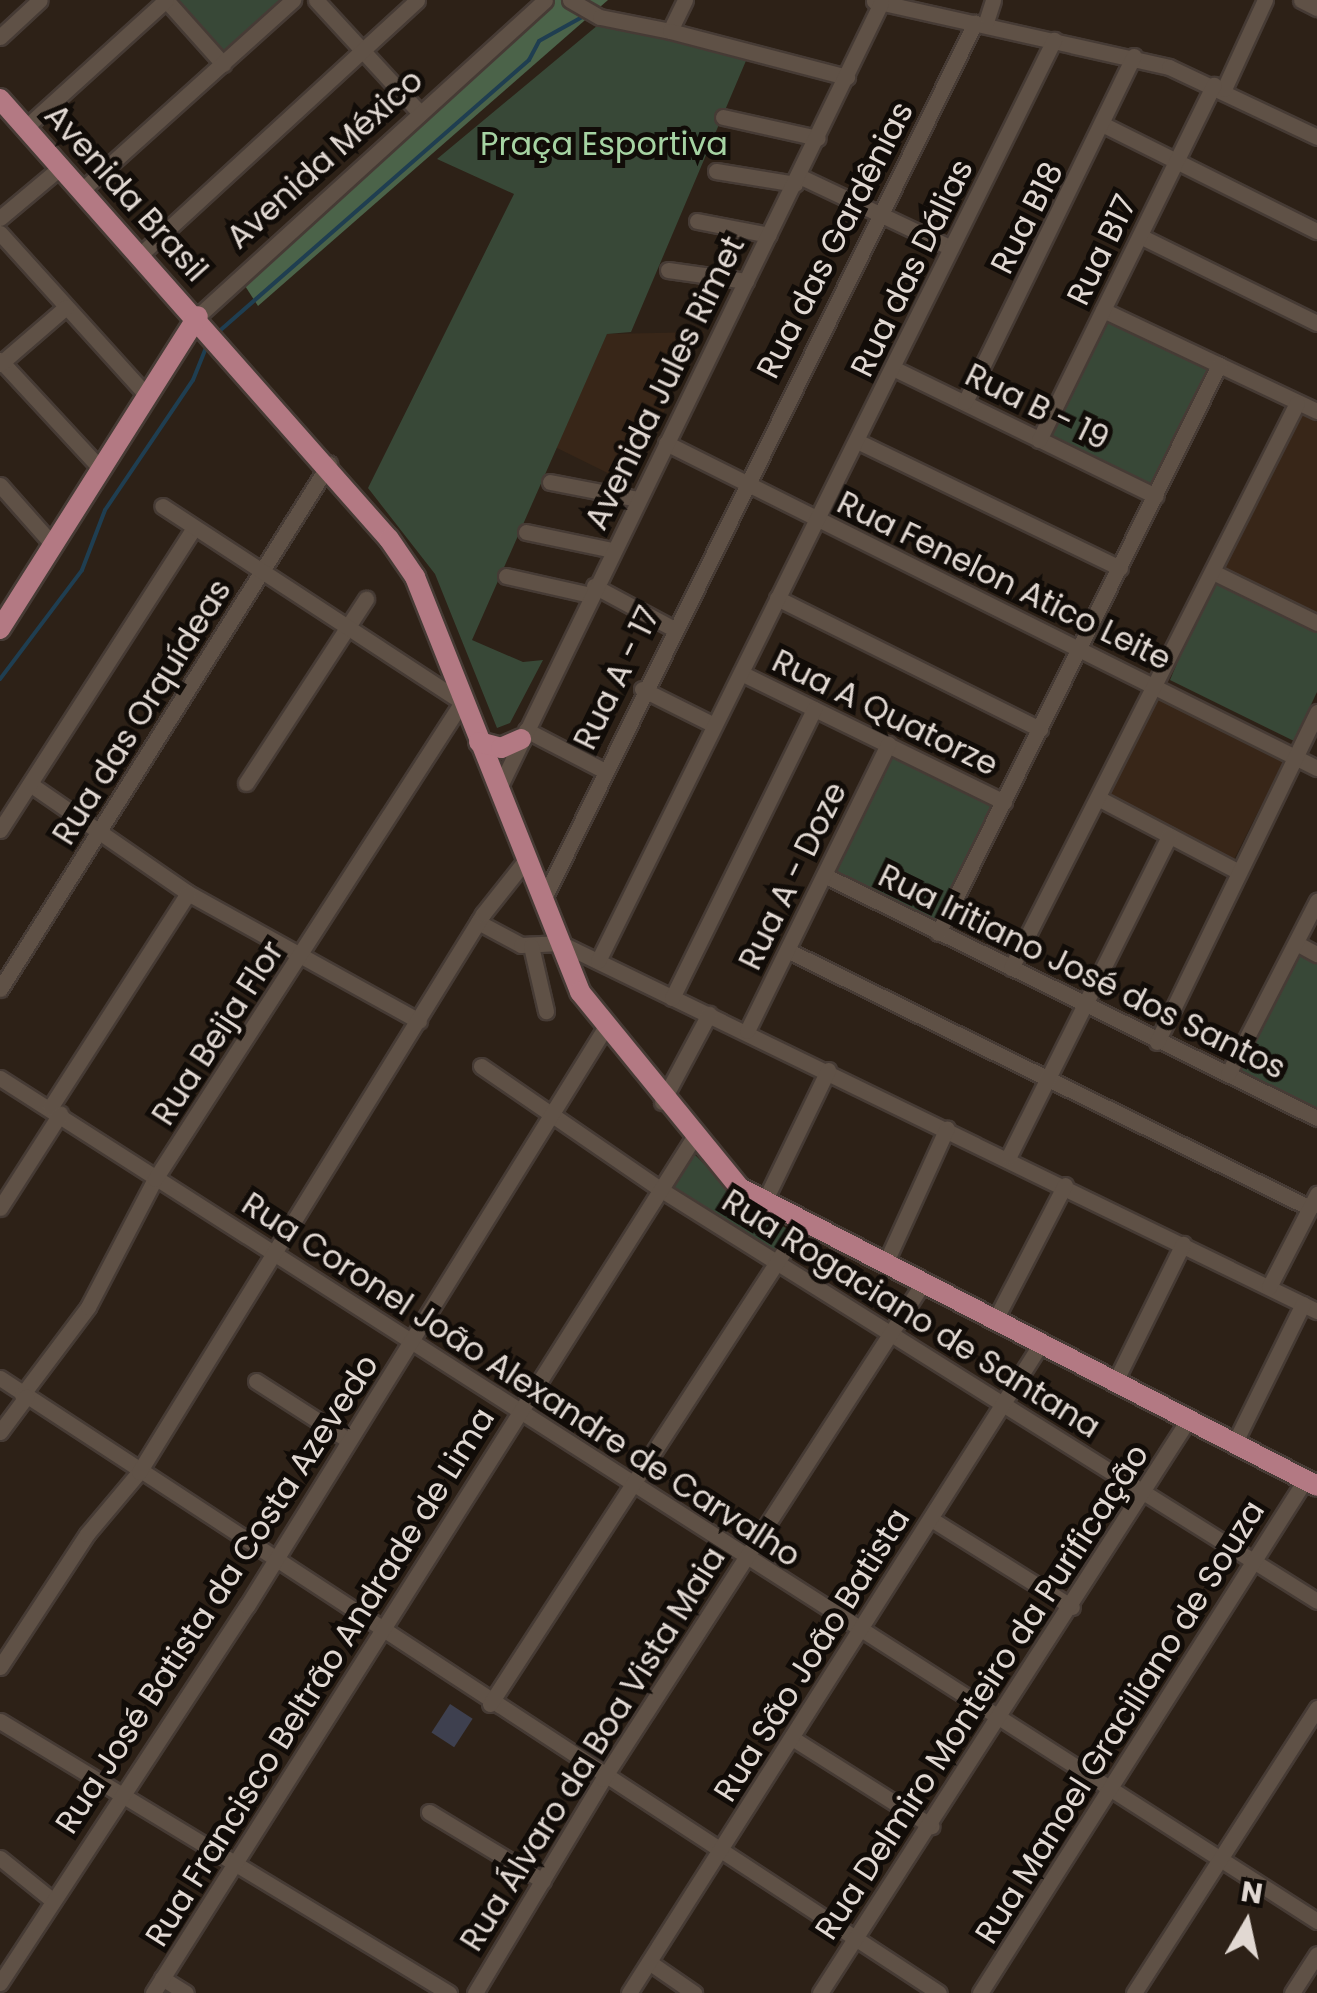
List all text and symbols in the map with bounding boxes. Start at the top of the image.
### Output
street label: Avenida México [219,61,431,257]
street label: Rua das Gardênias [749,95,921,385]
street label: Avenida Brasil [36,96,216,290]
park label: Praça Esportiva [480,125,728,163]
street label: Rua das Dálias [843,153,981,383]
street label: Rua B18 [983,156,1071,280]
street label: Rua B17 [1059,189,1145,311]
street label: Avenida Jules Rimet [577,230,753,536]
street label: Rua B - 19 [959,356,1115,458]
street label: Rua Fenelon Atico Leite [831,483,1177,679]
street label: Rua das Orquídeas [45,572,239,852]
street label: Rua A - 17 [566,600,668,756]
street label: Rua A Quatorze [766,642,1004,784]
street label: Rua A - Doze [731,776,855,976]
street label: Rua Iritiano José dos Santos [872,857,1292,1087]
street label: Rua Beija Flor [144,934,292,1132]
street label: Rua Rogaciano de Santana [715,1182,1107,1446]
street label: Rua Coronel João Alexandre de Carvalho [235,1185,807,1575]
street label: Rua José Batista da Costa Azevedo [47,1347,387,1841]
street label: Rua Francisco Beltrão Andrade de Lima [137,1401,503,1953]
street label: Rua Delmiro Monteiro da Purificação [807,1437,1157,1947]
street label: Rua Manoel Graciliano de Souza [967,1493,1273,1951]
street label: Rua São João Batista [706,1501,918,1809]
street label: Rua Álvaro da Boa Vista Maia [452,1540,734,1958]
text: N [1238,1872,1265,1914]
north arrow [1197,1873,1297,1973]

